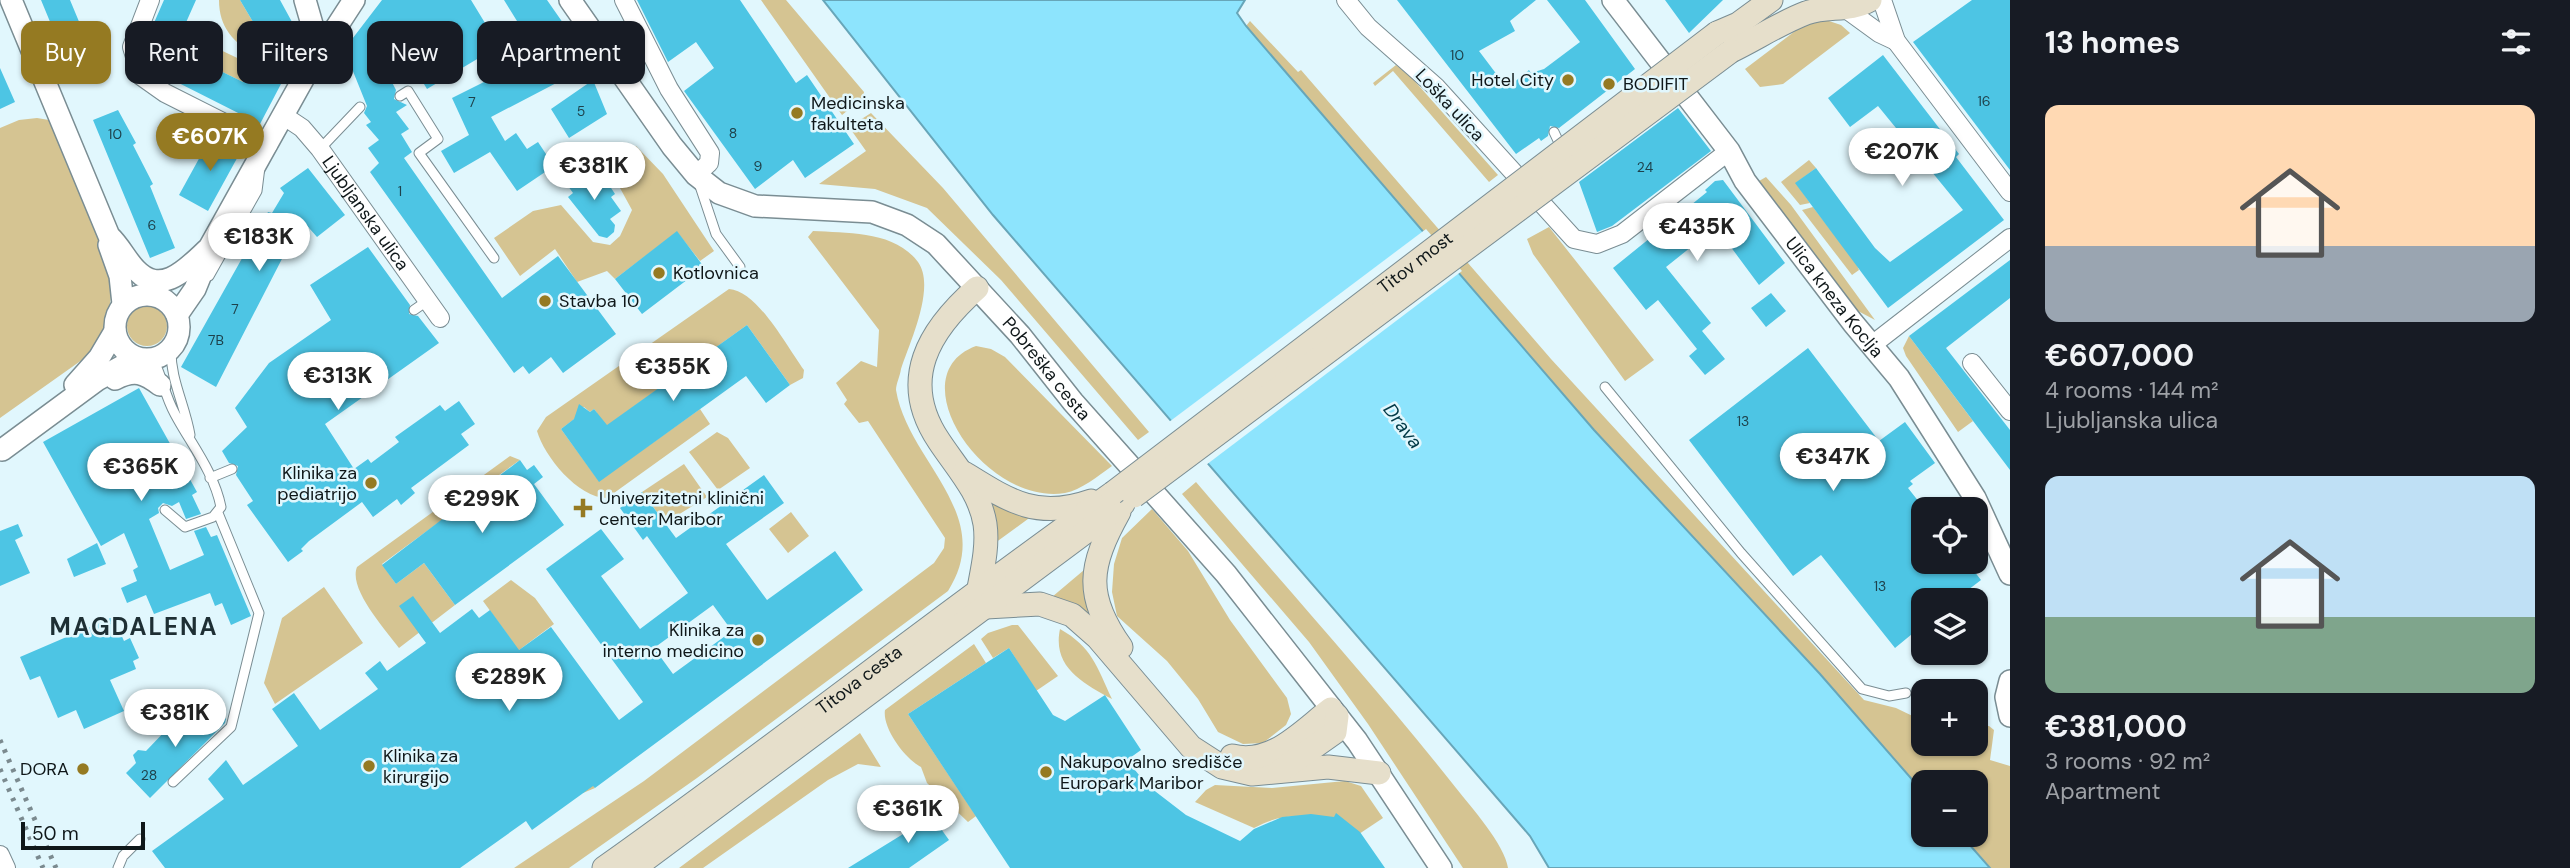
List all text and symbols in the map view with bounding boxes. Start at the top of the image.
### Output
chip: Buy [21,21,111,84]
chip: Rent [125,21,223,84]
chip: Filters [237,21,353,84]
chip: New [367,21,463,84]
chip: Apartment [477,21,645,84]
text: 13 homes [2045,23,2180,62]
icon: filters [2497,23,2535,61]
house number: 10 [1450,46,1464,64]
street label: Loška ulica [1410,63,1490,147]
place label: Hotel City [1471,68,1554,92]
marker: Hotel City [1560,72,1576,88]
place label: BODIFIT [1623,72,1688,96]
marker: BODIFIT [1601,76,1617,92]
place label: Medicinska fakulteta [811,91,905,136]
house number: 16 [1977,92,1991,110]
house number: 7 [468,93,476,111]
house number: 5 [577,102,585,120]
marker: Medicinska fakulteta [789,105,805,121]
pin: €607K [161,114,259,173]
text: €607K [172,121,248,151]
house number: 8 [729,124,737,142]
house number: 10 [108,125,122,143]
pin: €207K [1853,128,1951,188]
text: €207K [1865,136,1939,166]
pin: €381K [545,142,643,202]
text: €381K [559,150,629,180]
icon: home [2227,150,2353,276]
street label: Ljubljanska ulica [317,151,415,275]
house number: 9 [754,157,763,175]
house number: 24 [1637,158,1654,176]
house number: 1 [398,182,402,200]
pin: €435K [1648,204,1746,263]
text: €435K [1659,211,1735,241]
pin: €183K [210,214,308,273]
house number: 6 [148,216,156,234]
text: €183K [224,221,294,251]
street label: Titov most [1373,226,1458,299]
street label: Ulica kneza Koclja [1780,232,1889,363]
place label: Kotlovnica [673,261,759,285]
marker: Kotlovnica [651,265,667,281]
place label: Stavba 10 [559,289,639,313]
marker: Stavba 10 [537,293,553,309]
house number: 7 [231,300,239,318]
street label: Pobreška cesta [997,312,1096,426]
house number: 7B [208,331,224,349]
text: €607,000 [2045,336,2194,375]
pin: €355K [624,344,722,403]
text: €355K [635,351,711,381]
pin: €313K [289,352,387,412]
text: €313K [303,360,373,390]
text: 4 rooms · 144 m² [2045,375,2219,405]
water label: Drava [1378,398,1428,454]
text: Ljubljanska ulica [2045,405,2218,435]
house number: 13 [1737,412,1749,430]
pin: €347K [1784,434,1882,493]
text: €347K [1796,441,1870,471]
pin: €365K [92,444,190,503]
text: €365K [103,451,179,481]
place label: Klinika za pediatrijo [277,461,357,506]
marker: Klinika za pediatrijo [363,475,379,491]
pin: €299K [433,476,531,535]
text: €299K [444,483,520,513]
place label: Univerzitetni klinični center Maribor [599,486,764,531]
map controls [1911,497,1988,847]
button: locate [1911,497,1988,574]
marker: Univerzitetni klinični center Maribor [573,498,593,518]
icon: home [2227,521,2353,647]
house number: 13 [1874,577,1886,595]
button: layers [1911,588,1988,665]
district label: MAGDALENA [50,611,218,642]
place label: Klinika za interno medicino [602,618,744,663]
marker: Klinika za interno medicino [750,632,766,648]
street label: Titova cesta [812,640,907,720]
pin: €289K [460,654,558,713]
text: €289K [472,661,546,691]
button: + [1911,679,1988,756]
pin: €381K [126,690,224,749]
text: €381K [140,697,210,727]
text: €381,000 [2045,707,2187,746]
place label: Klinika za kirurgijo [383,744,458,789]
text: 3 rooms · 92 m² [2045,746,2210,776]
place label: Nakupovalno središče Europark Maribor [1060,750,1242,795]
place label: DORA [20,757,69,781]
marker: Klinika za kirurgijo [361,758,377,774]
marker: DORA [75,761,91,777]
marker: Nakupovalno središče Europark Maribor [1038,764,1054,780]
house number: 28 [141,766,157,784]
button: − [1911,770,1988,847]
text: Apartment [2045,776,2160,806]
pin: €361K [859,786,957,845]
text: €361K [873,793,943,823]
scale bar [21,819,145,851]
text: 50 m [32,821,79,846]

